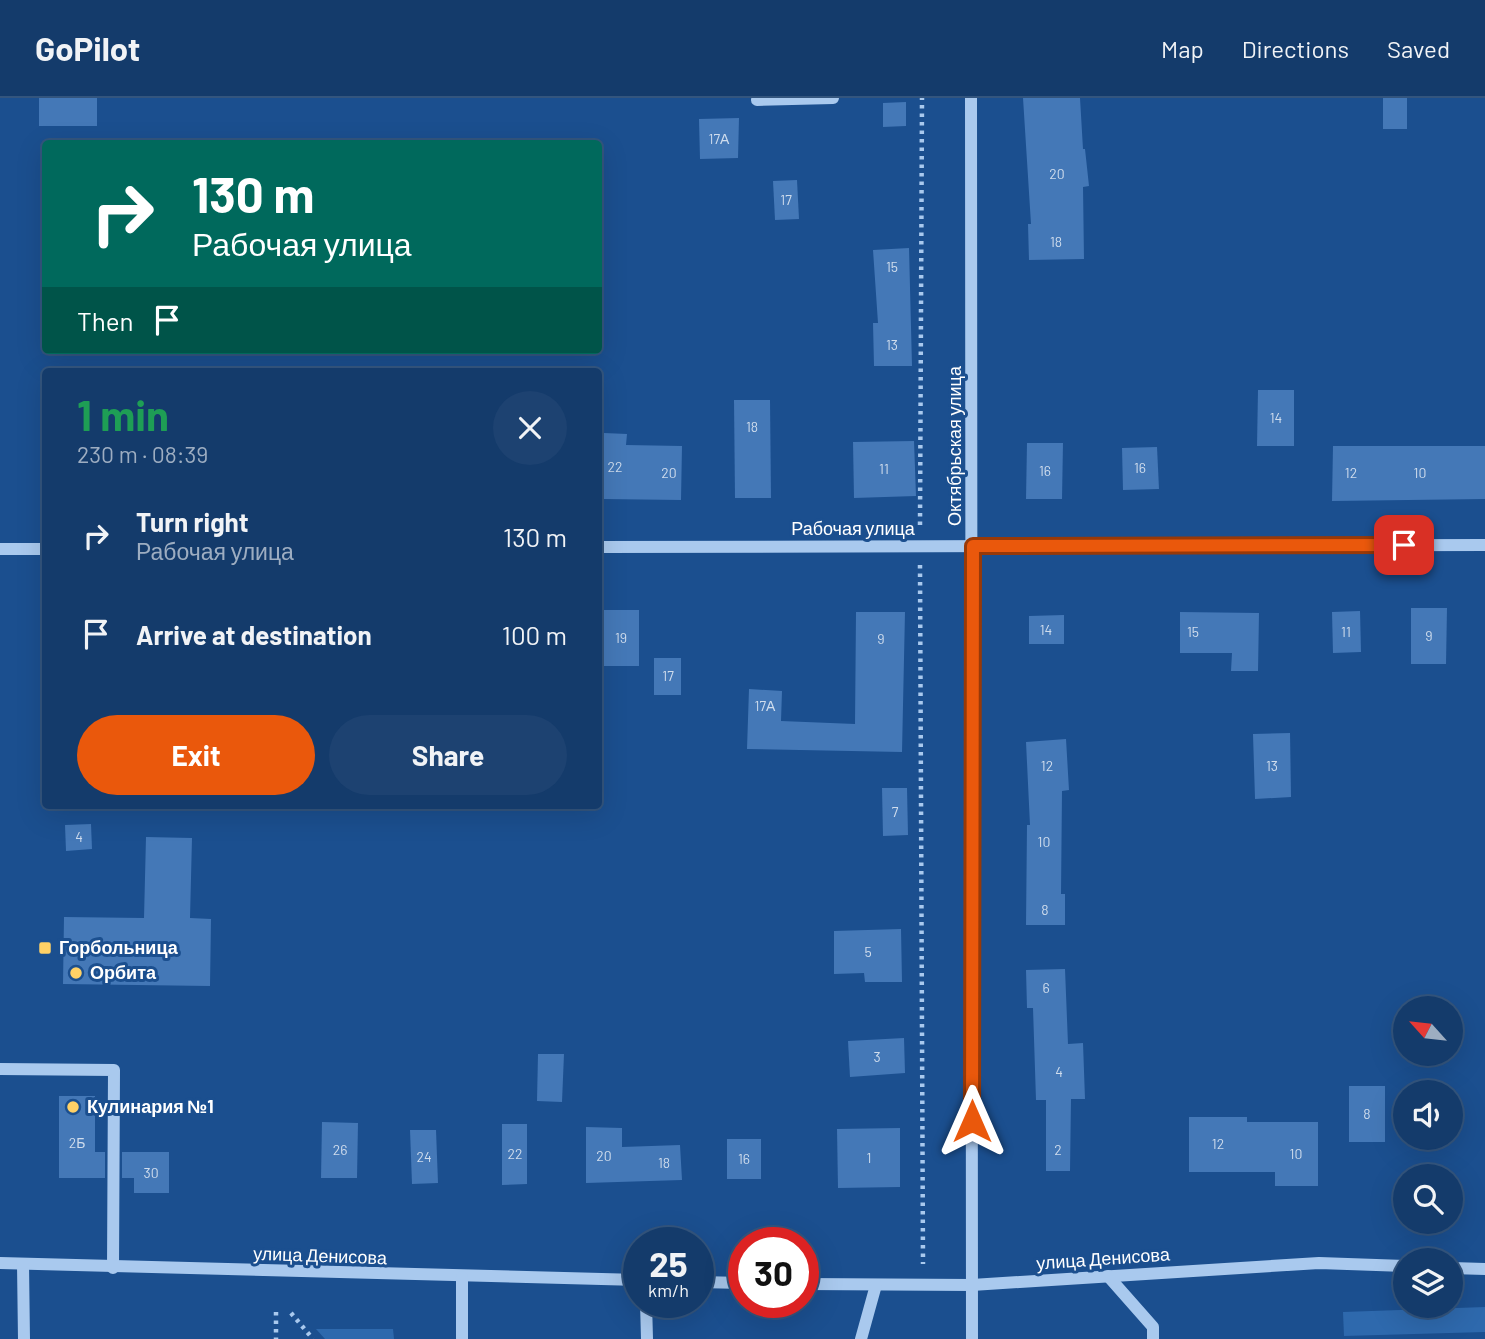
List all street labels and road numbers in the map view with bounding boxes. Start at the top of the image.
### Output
street label: Октябрьская улица [943,365,965,526]
street label: Рабочая улица [791,517,916,539]
street label: улица Денисова [253,1242,388,1268]
street label: улица Денисова [1035,1242,1171,1274]

